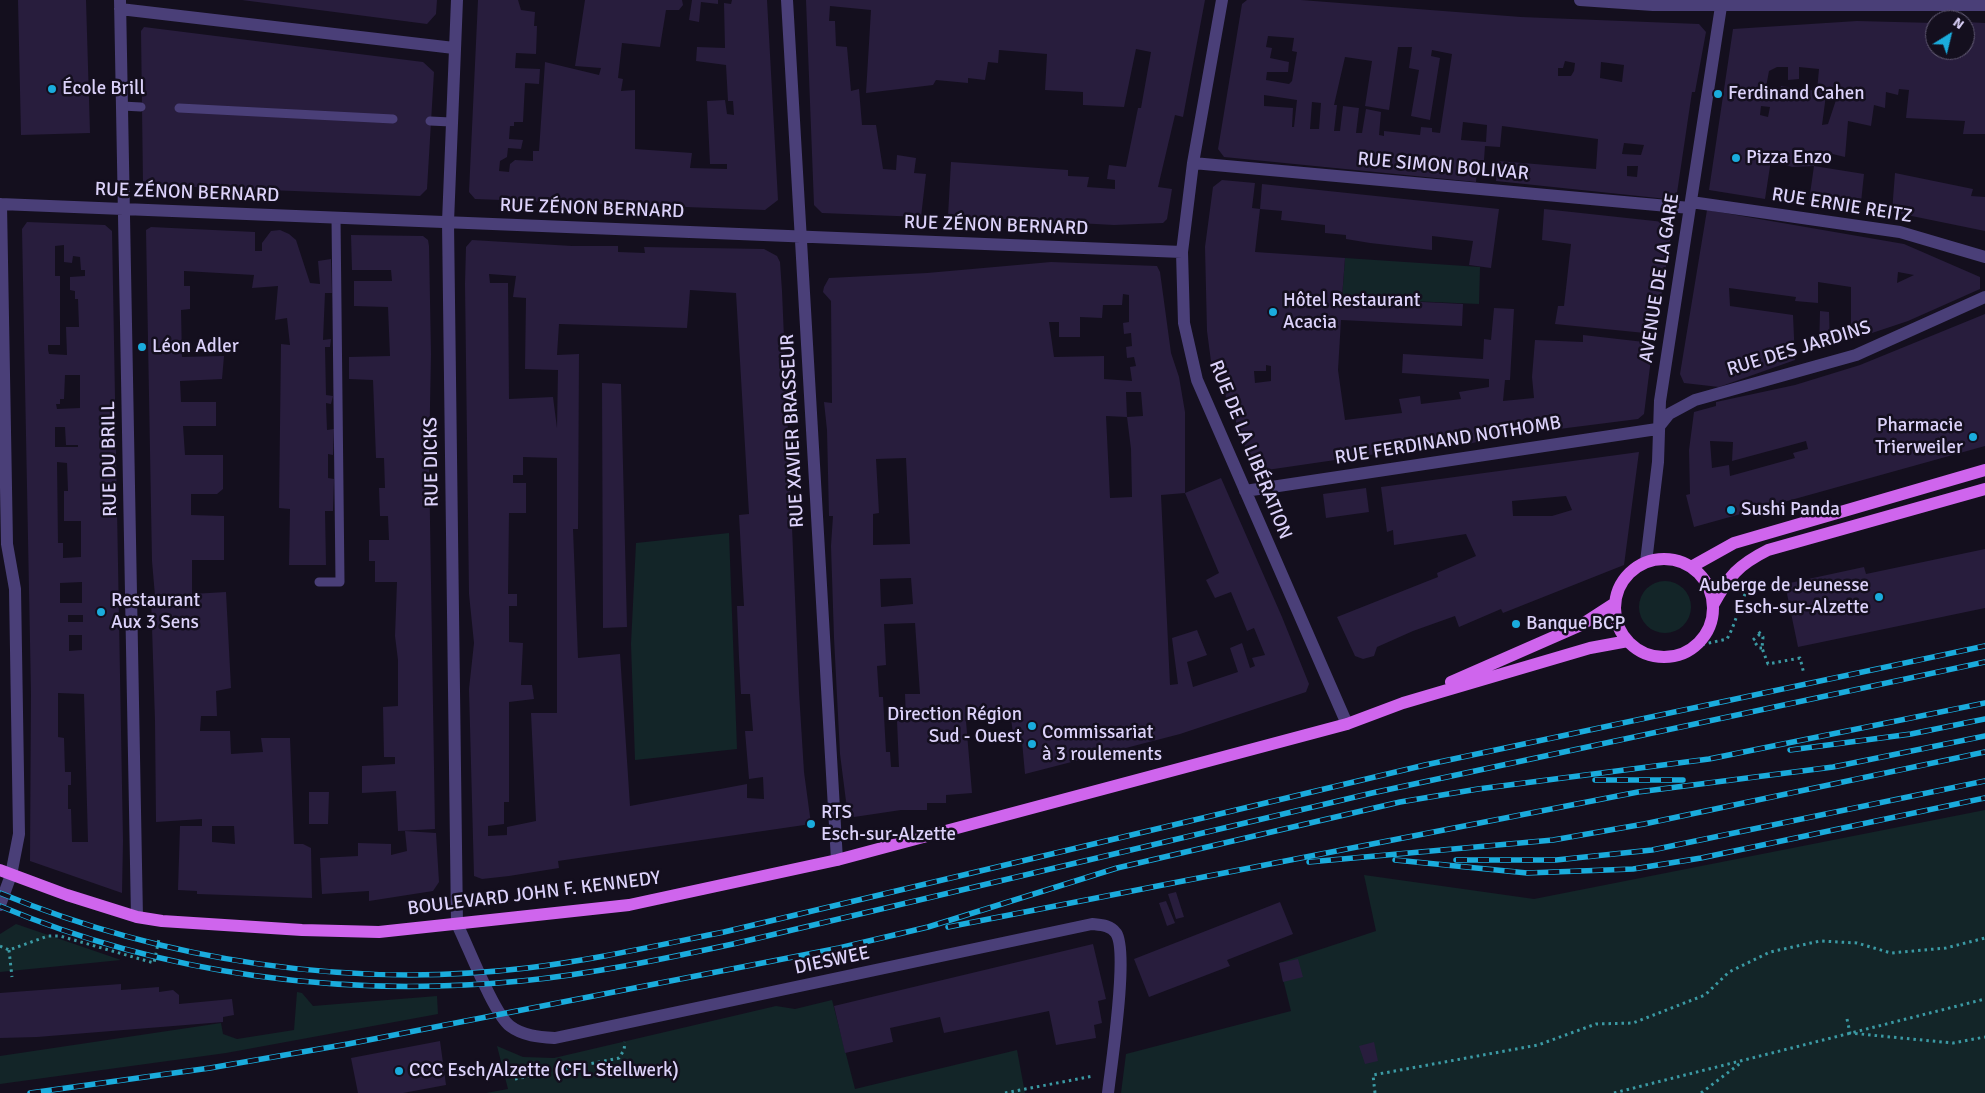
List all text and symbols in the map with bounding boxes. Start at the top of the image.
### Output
north arrow [1925,10,1975,60]
text: N [1950,14,1967,33]
place label: École Brill [62,78,145,100]
marker: École Brill [46,83,58,95]
place label: Ferdinand Cahen [1728,83,1865,105]
marker: Ferdinand Cahen [1712,88,1724,100]
place label: Pizza Enzo [1746,147,1832,169]
street label: RUE SIMON BOLIVAR [1356,148,1530,186]
marker: Pizza Enzo [1730,152,1742,164]
street label: RUE ZÉNON BERNARD [94,178,280,208]
street label: RUE ERNIE REITZ [1770,184,1914,228]
street label: AVENUE DE LA GARE [1635,191,1685,365]
street label: RUE ZÉNON BERNARD [499,194,685,224]
street label: RUE ZÉNON BERNARD [903,211,1089,241]
place label: Hôtel Restaurant Acacia [1283,290,1420,334]
marker: Hôtel Restaurant Acacia [1267,306,1279,318]
street label: RUE DES JARDINS [1724,316,1874,382]
street label: RUE XAVIER BRASSEUR [777,334,809,528]
place label: Léon Adler [152,336,239,358]
marker: Léon Adler [136,341,148,353]
street label: RUE DE LA LIBÉRATION [1204,357,1296,543]
street label: RUE DU BRILL [98,401,122,517]
street label: RUE FERDINAND NOTHOMB [1333,412,1563,470]
place label: Pharmacie Trierweiler [1875,415,1963,459]
street label: RUE DICKS [420,417,444,507]
marker: Pharmacie Trierweiler [1967,431,1979,443]
place label: Sushi Panda [1741,499,1840,521]
marker: Sushi Panda [1725,504,1737,516]
place label: Auberge de Jeunesse Esch-sur-Alzette [1699,575,1869,619]
place label: Restaurant Aux 3 Sens [111,590,200,634]
marker: Auberge de Jeunesse Esch-sur-Alzette [1873,591,1885,603]
marker: Restaurant Aux 3 Sens [95,606,107,618]
place label: Banque BCP [1526,613,1625,635]
marker: Banque BCP [1510,618,1522,630]
place label: Direction Région Sud - Ouest [887,704,1022,748]
marker: Direction Région Sud - Ouest [1026,720,1038,732]
place label: Commissariat à 3 roulements [1042,722,1162,766]
marker: Commissariat à 3 roulements [1026,738,1038,750]
place label: RTS Esch-sur-Alzette [821,802,956,846]
marker: RTS Esch-sur-Alzette [805,818,817,830]
street label: BOULEVARD JOHN F. KENNEDY [406,867,662,921]
street label: DIESWEE [792,942,872,980]
place label: CCC Esch/Alzette (CFL Stellwerk) [409,1060,679,1082]
marker: CCC Esch/Alzette (CFL Stellwerk) [393,1065,405,1077]

